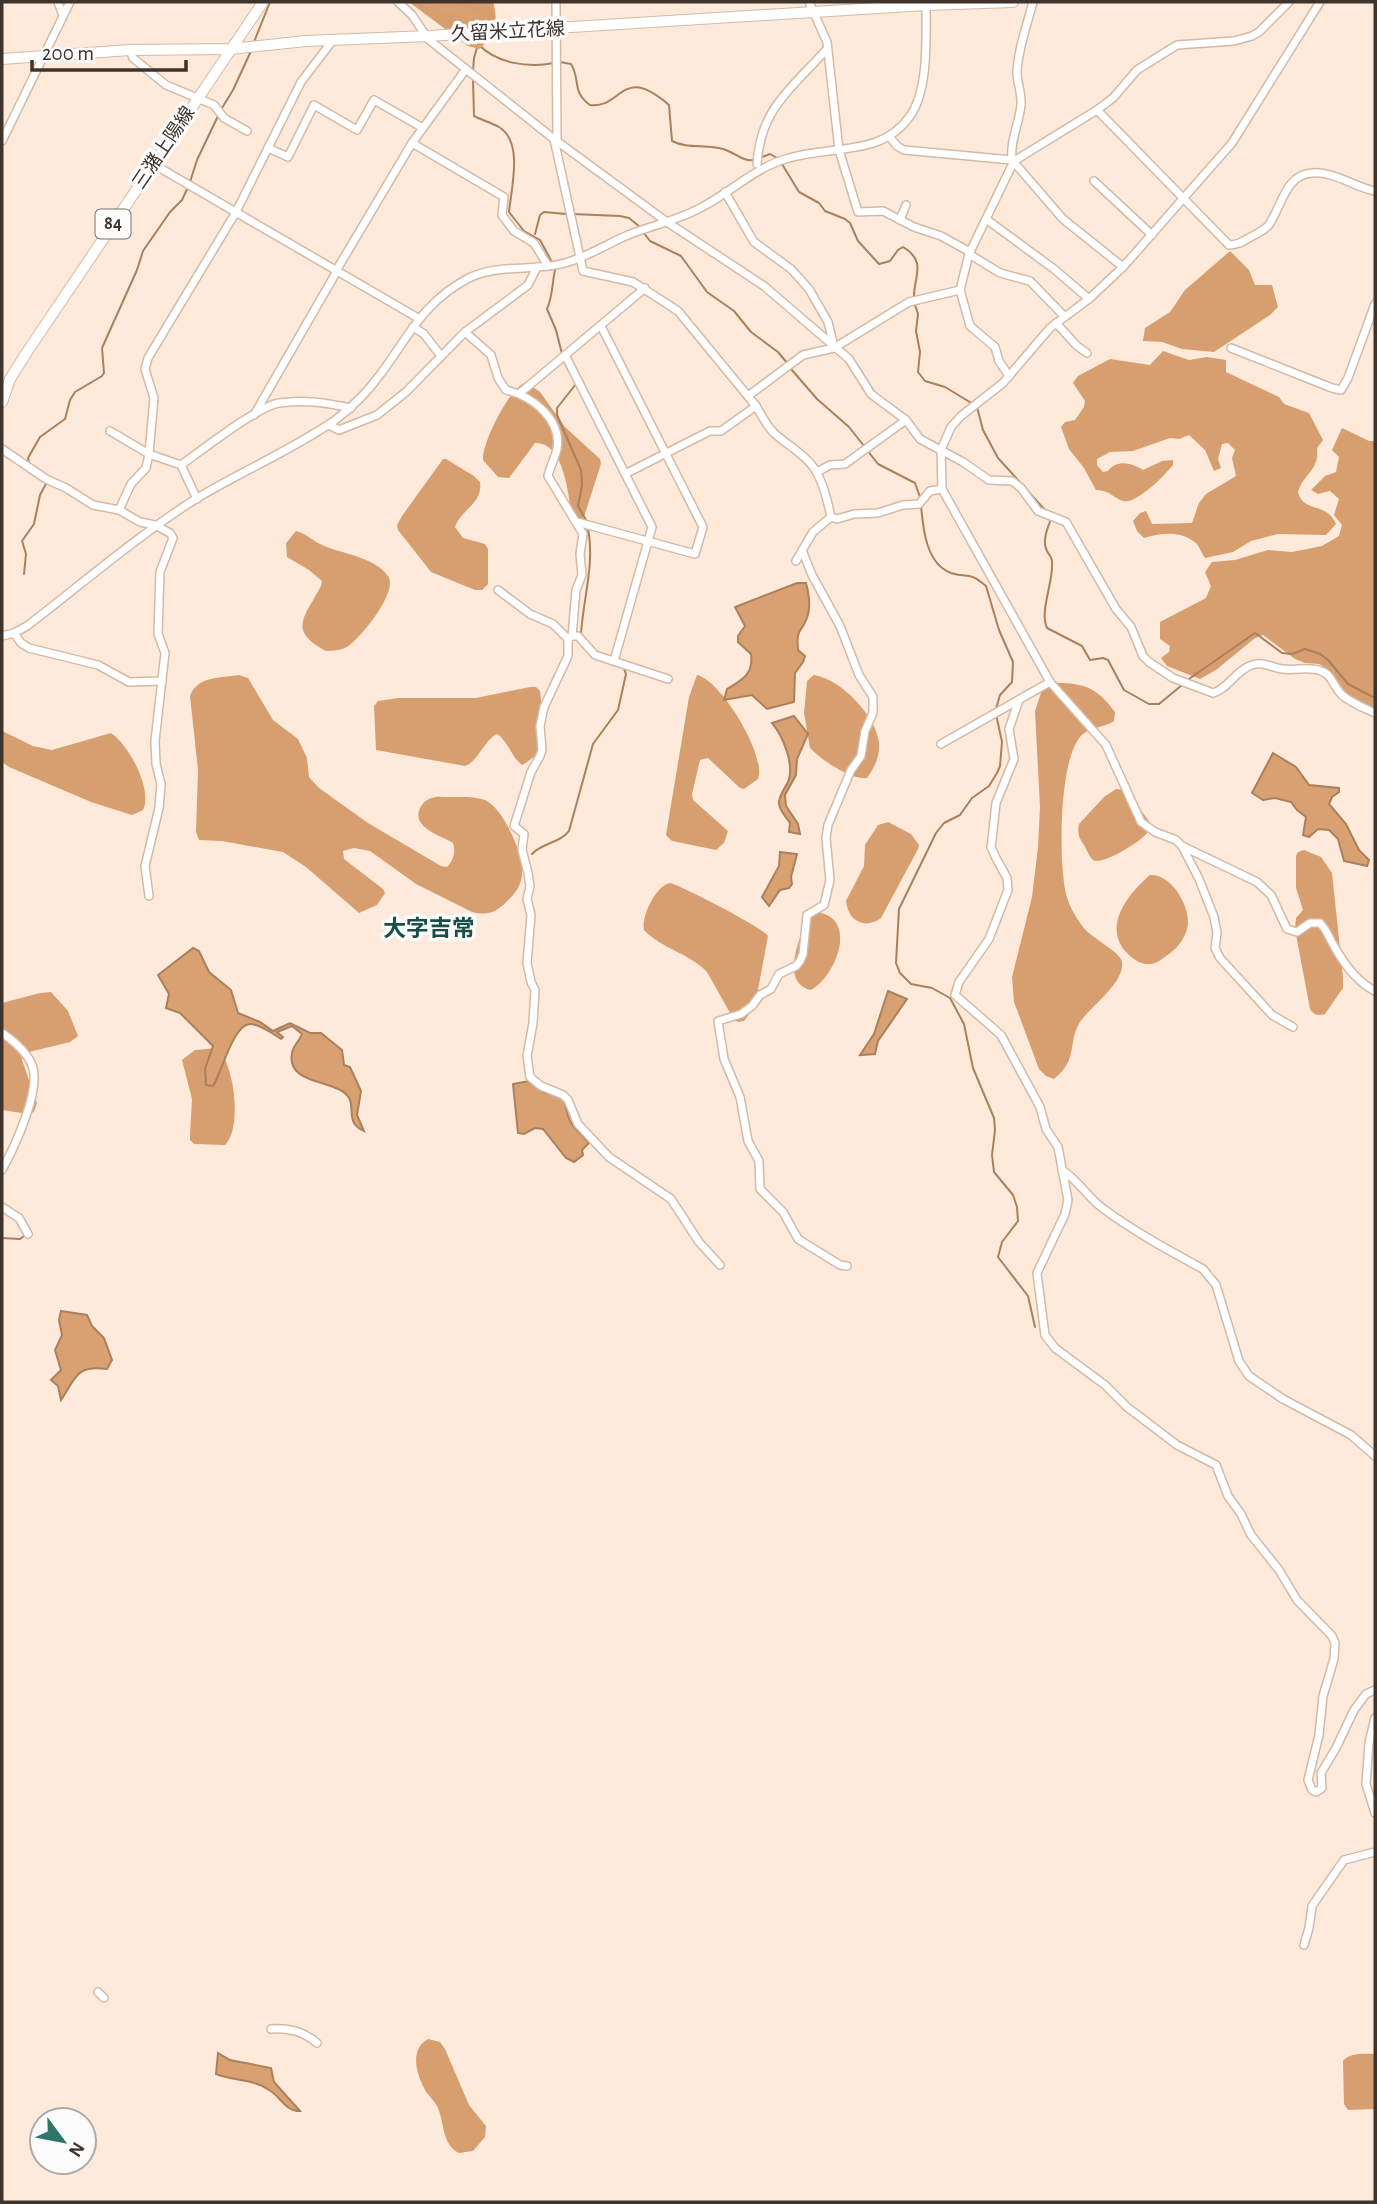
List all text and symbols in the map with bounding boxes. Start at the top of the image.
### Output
street label: 久留米立花線 [450,18,565,44]
scale bar [32,28,186,72]
text: 200 m [42,43,94,64]
street label: 三潴上陽線 [128,102,198,193]
road number: 84 [96,210,130,238]
district label: 大字吉常 [383,916,475,941]
north arrow [28,2106,98,2176]
text: N [65,2139,88,2160]

